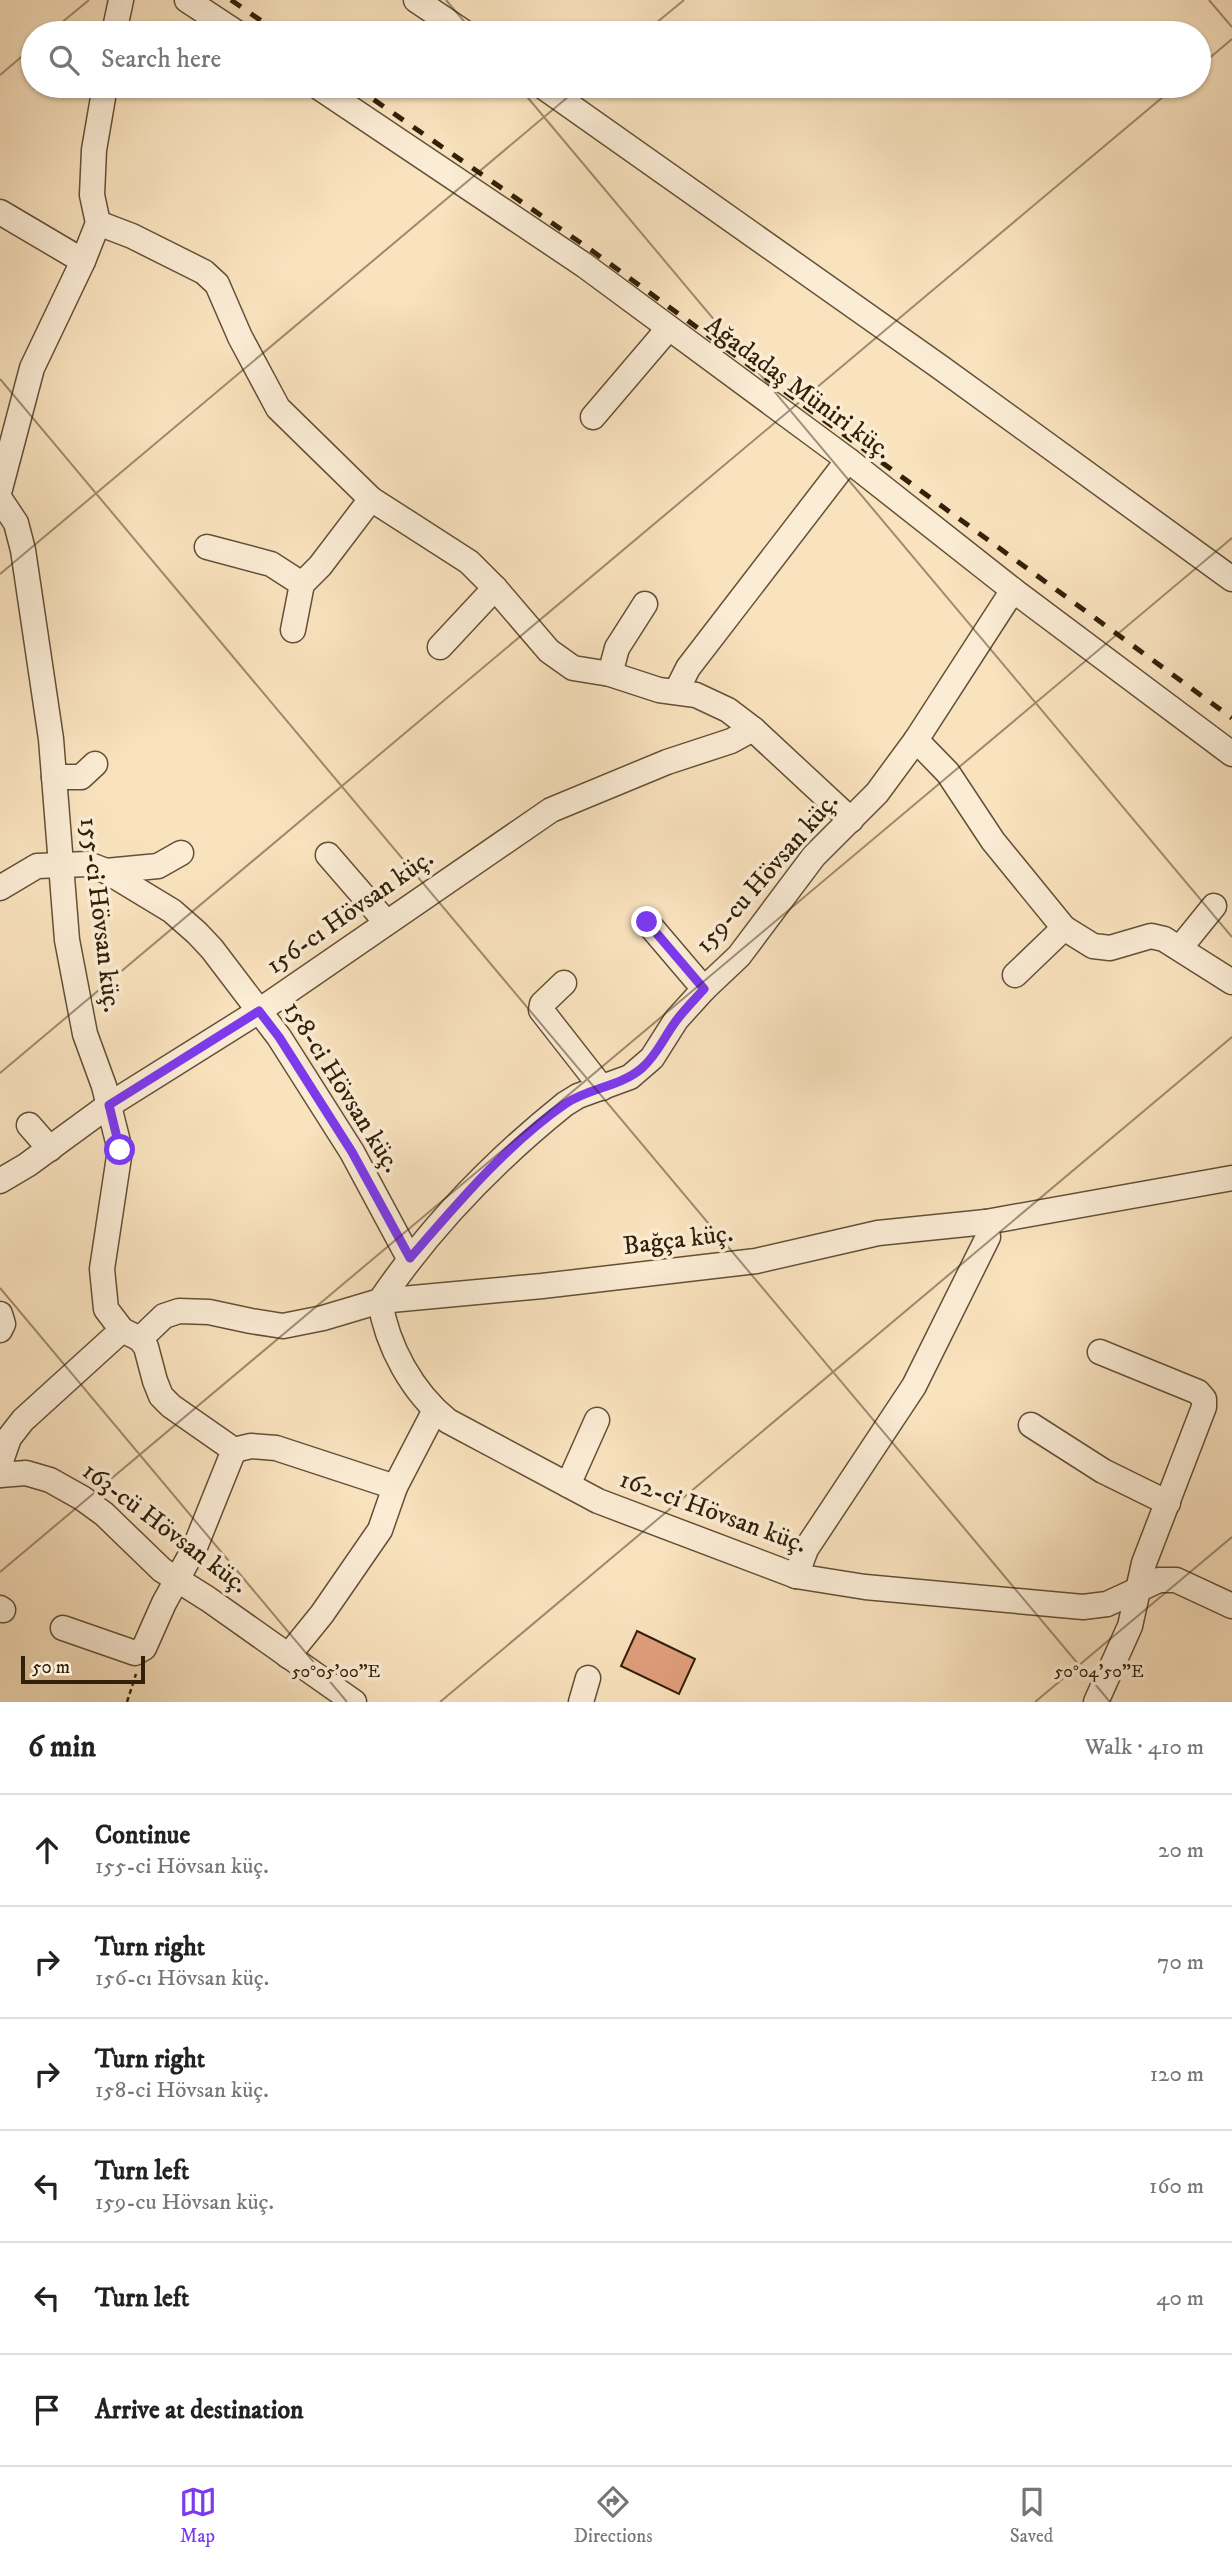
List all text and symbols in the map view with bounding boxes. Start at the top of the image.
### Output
search box [21,21,1211,98]
icon: search [45,41,83,79]
text: Search here [101,43,221,76]
street label: Ağadadaş Müniri küç. [698,309,898,467]
street label: 159-cu Hövsan küç. [688,786,846,960]
street label: 155-ci Hövsan küç. [72,816,128,1014]
street label: 156-cı Hövsan küç. [260,842,440,982]
route end [631,906,662,937]
street label: 158-ci Hövsan küç. [276,995,408,1179]
route start [104,1134,135,1165]
street label: Bağça küç. [621,1217,735,1263]
street label: 163-cü Hövsan küç. [75,1455,255,1601]
street label: 162-ci Hövsan küç. [615,1463,811,1561]
scale bar [21,1653,145,1685]
text: 50 m [32,1656,70,1679]
text: 50°05'00"E [292,1661,381,1683]
text: 50°04'50"E [1054,1661,1144,1683]
text: 6 min [28,1729,96,1766]
text: Walk · 410 m [1085,1733,1204,1762]
text: Continue [95,1819,190,1852]
icon: ahead [28,1831,66,1869]
text: 20 m [1158,1836,1204,1865]
text: 155-ci Hövsan küç. [95,1852,269,1881]
text: Turn right [95,1931,205,1964]
icon: right [28,1943,66,1981]
text: 70 m [1157,1948,1204,1977]
text: 156-cı Hövsan küç. [95,1964,269,1993]
text: Turn right [95,2043,205,2076]
icon: right [28,2055,66,2093]
text: 120 m [1150,2060,1204,2089]
text: 158-ci Hövsan küç. [95,2076,269,2105]
text: Turn left [95,2155,189,2188]
icon: left [28,2167,66,2205]
text: 160 m [1149,2172,1204,2201]
text: 159-cu Hövsan küç. [95,2188,274,2217]
icon: left [28,2279,66,2317]
text: Turn left [95,2282,189,2315]
text: 40 m [1156,2284,1204,2313]
icon: arrive [28,2391,66,2429]
text: Arrive at destination [95,2394,304,2427]
tab: Map [179,2483,217,2548]
tab: Directions [574,2483,653,2548]
tab: Saved [1010,2483,1053,2548]

